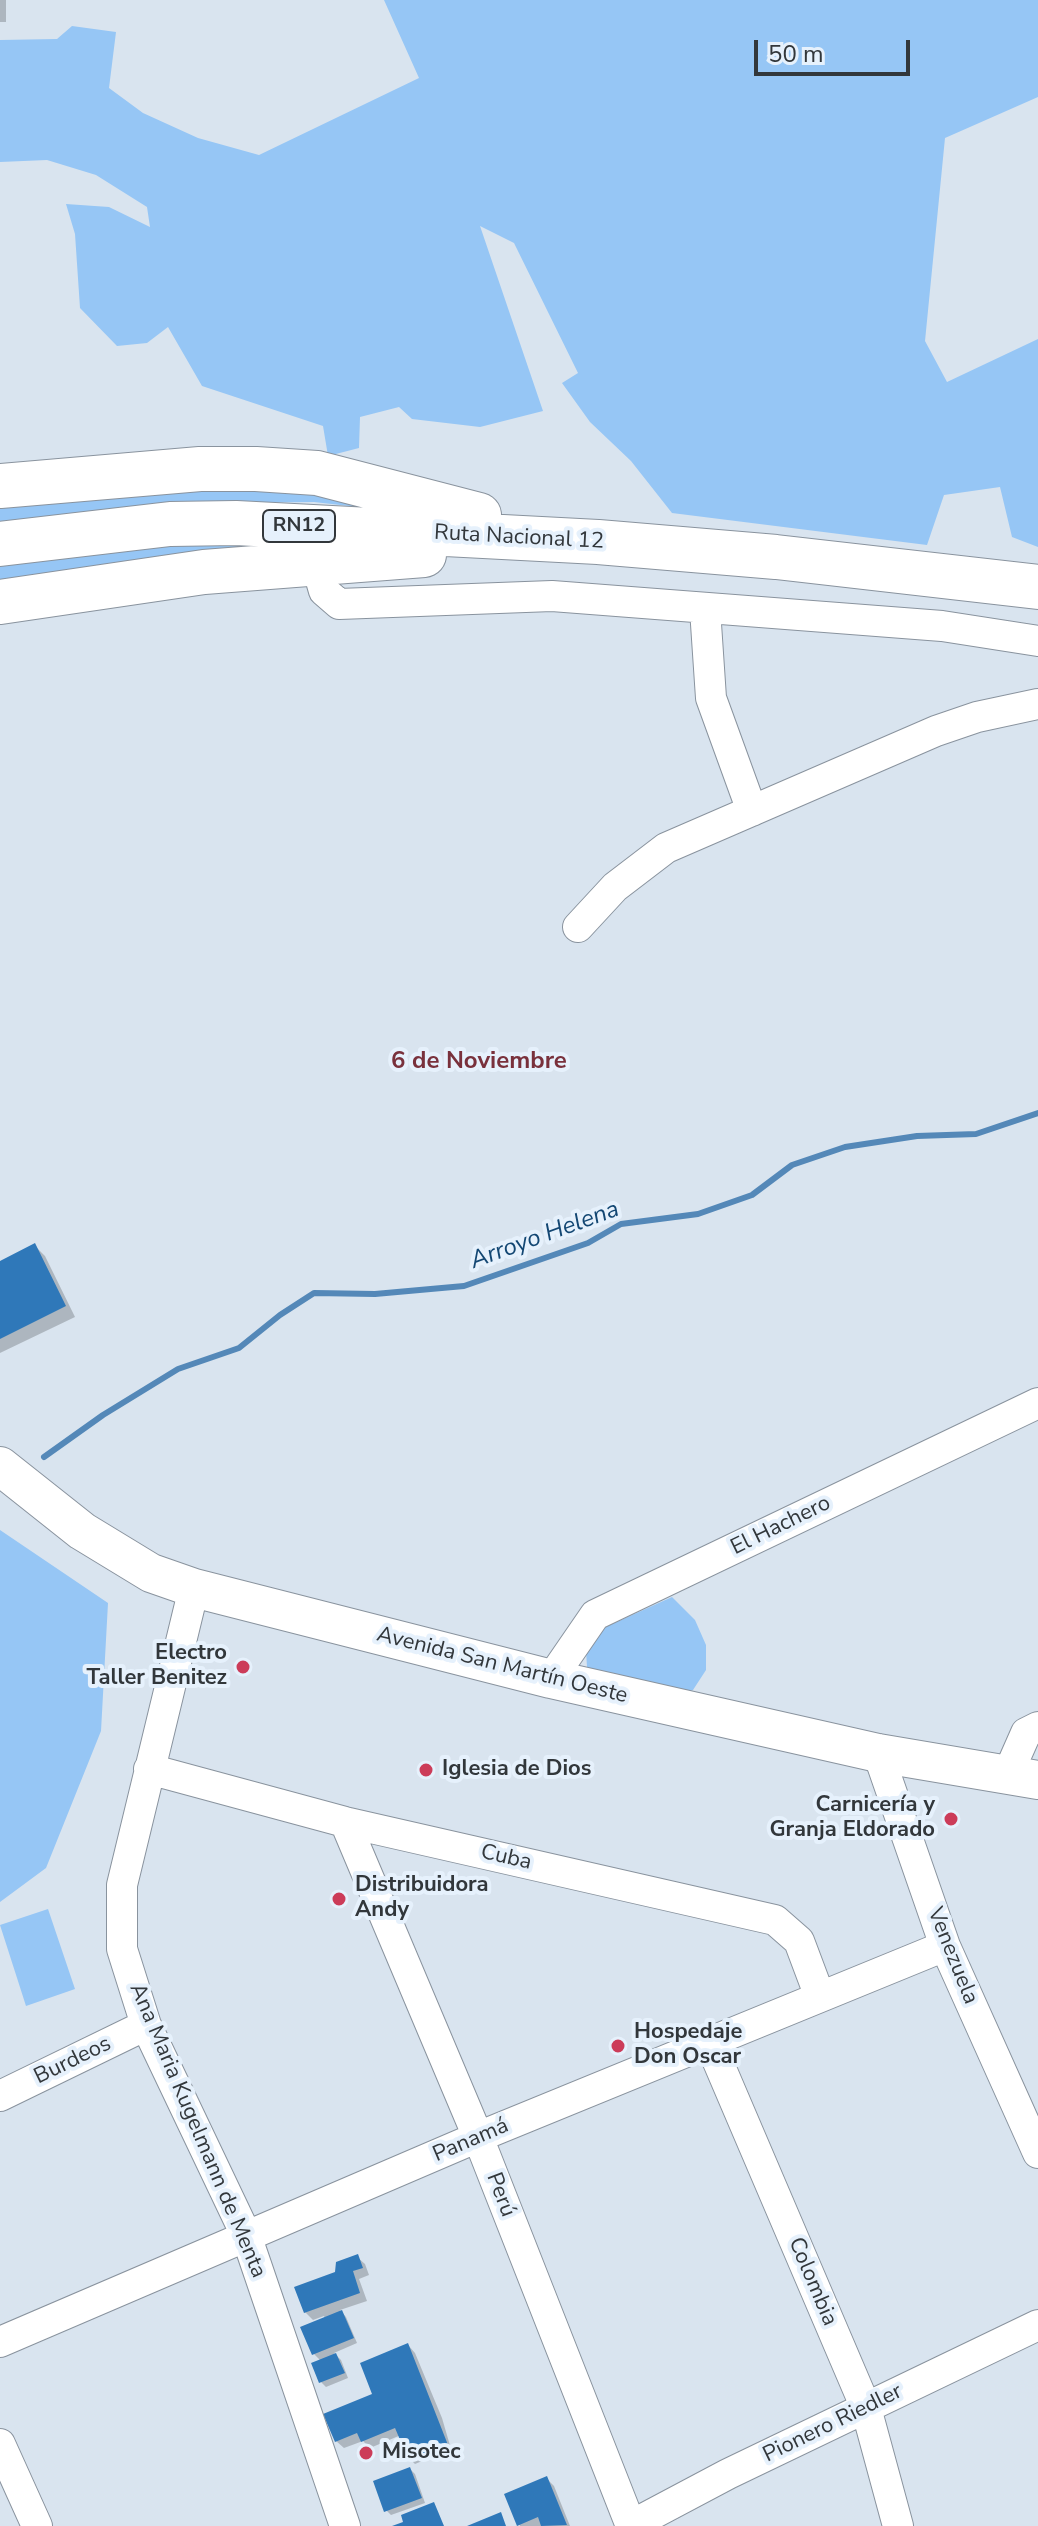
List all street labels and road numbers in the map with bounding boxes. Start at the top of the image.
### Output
road number: RN12 [263,510,335,542]
street label: Ruta Nacional 12 [433,520,605,556]
street label: El Hachero [727,1491,835,1561]
street label: Avenida San Martín Oeste [374,1622,630,1710]
street label: Cuba [478,1839,534,1877]
street label: Venezuela [921,1904,983,2008]
street label: Ana Maria Kugelmann de Menta [123,1980,271,2282]
street label: Burdeos [30,2031,116,2091]
street label: Panamá [429,2113,513,2169]
street label: Perú [480,2169,520,2221]
street label: Colombia [782,2234,842,2330]
street label: Pionero Riedler [759,2379,907,2469]

